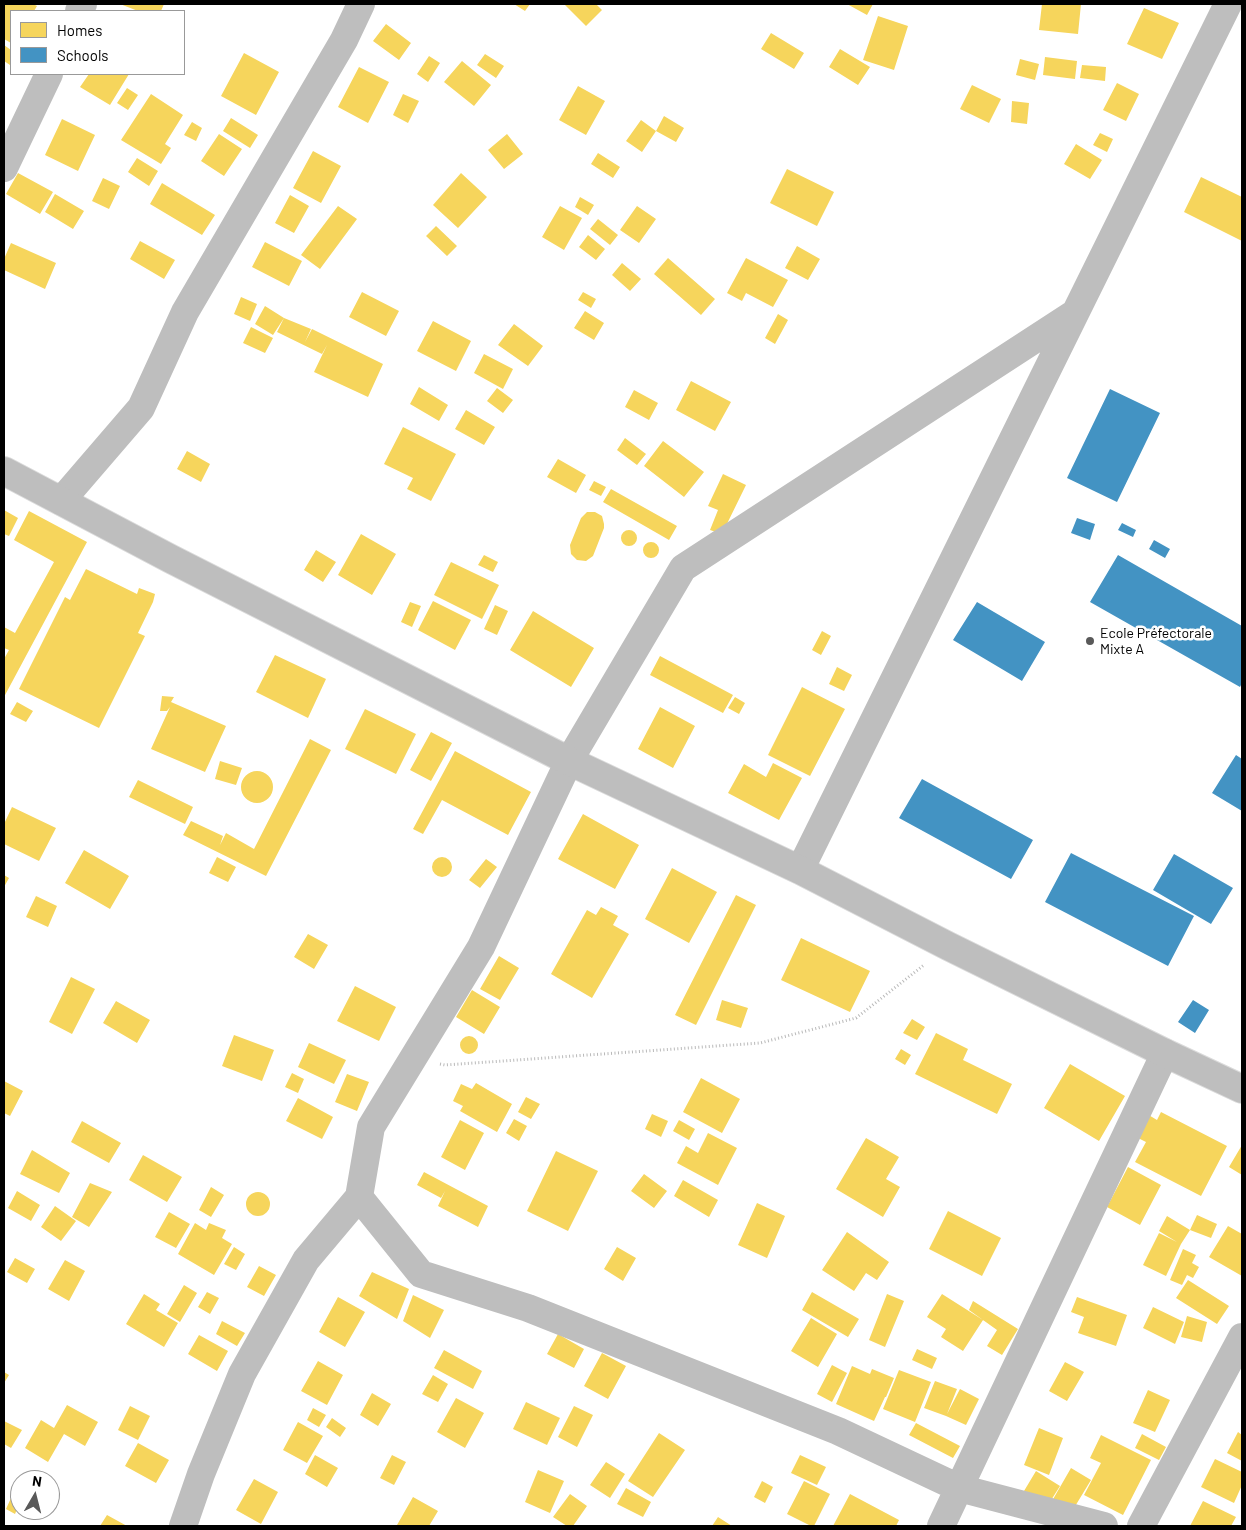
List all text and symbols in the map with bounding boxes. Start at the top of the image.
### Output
legend [10,10,185,75]
text: Homes [57,21,102,39]
text: Schools [57,46,109,64]
place label: Ecole Préfectorale Mixte A [1100,625,1212,658]
marker: Ecole Préfectorale Mixte A [1084,635,1096,647]
north arrow [10,1470,60,1520]
text: N [31,1472,43,1490]

